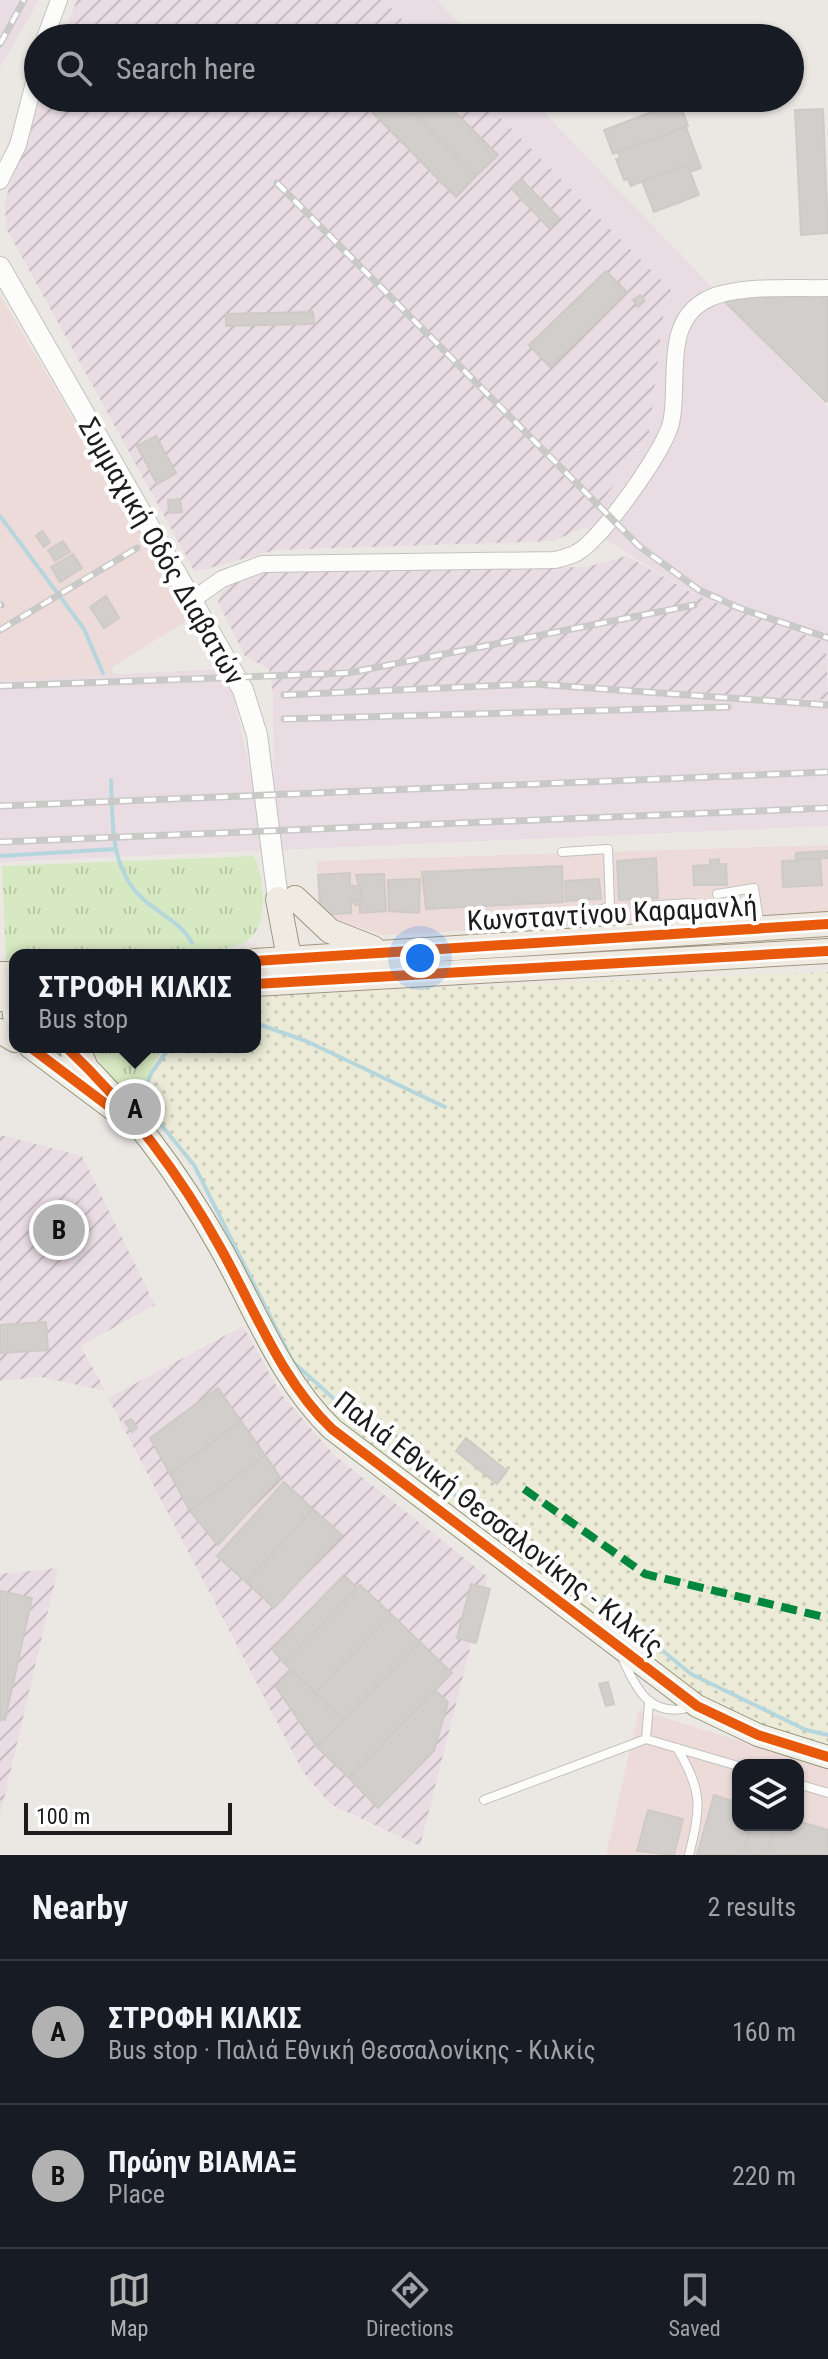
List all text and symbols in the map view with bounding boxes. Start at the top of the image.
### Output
search box [24,24,804,112]
icon: search [52,46,96,90]
text: Search here [116,51,256,86]
street label: Συμμαχική Οδός Διαβατών [72,412,252,691]
street label: Κωνσταντίνου Καραμανλή [466,889,758,938]
your location [400,938,440,978]
popup [9,949,261,1053]
text: ΣΤΡΟΦΗ ΚΙΛΚΙΣ [38,969,232,1004]
text: Bus stop [38,1004,128,1034]
pin: A [109,1079,161,1139]
pin: B [33,1200,85,1260]
street label: Παλιά Εθνική Θεσσαλονίκης - Κιλκίς [327,1384,670,1662]
map controls [732,1759,804,1831]
button: layers [732,1759,804,1831]
scale bar [24,1799,232,1835]
text: 100 m [36,1804,90,1829]
text: Nearby [32,1887,128,1927]
text: 2 results [707,1892,796,1922]
text: ΣΤΡΟΦΗ ΚΙΛΚΙΣ [108,2000,302,2035]
text: A [50,2017,66,2047]
text: 160 m [732,2017,796,2047]
text: Bus stop · Παλιά Εθνική Θεσσαλονίκης - Κιλκίς [108,2035,596,2065]
text: Πρώην ΒΙΑΜΑΞ [108,2144,297,2179]
text: B [51,2161,65,2191]
text: 220 m [732,2161,796,2191]
text: Place [108,2179,165,2209]
tab: Map [107,2268,151,2341]
tab: Directions [366,2268,454,2341]
tab: Saved [668,2268,721,2341]

